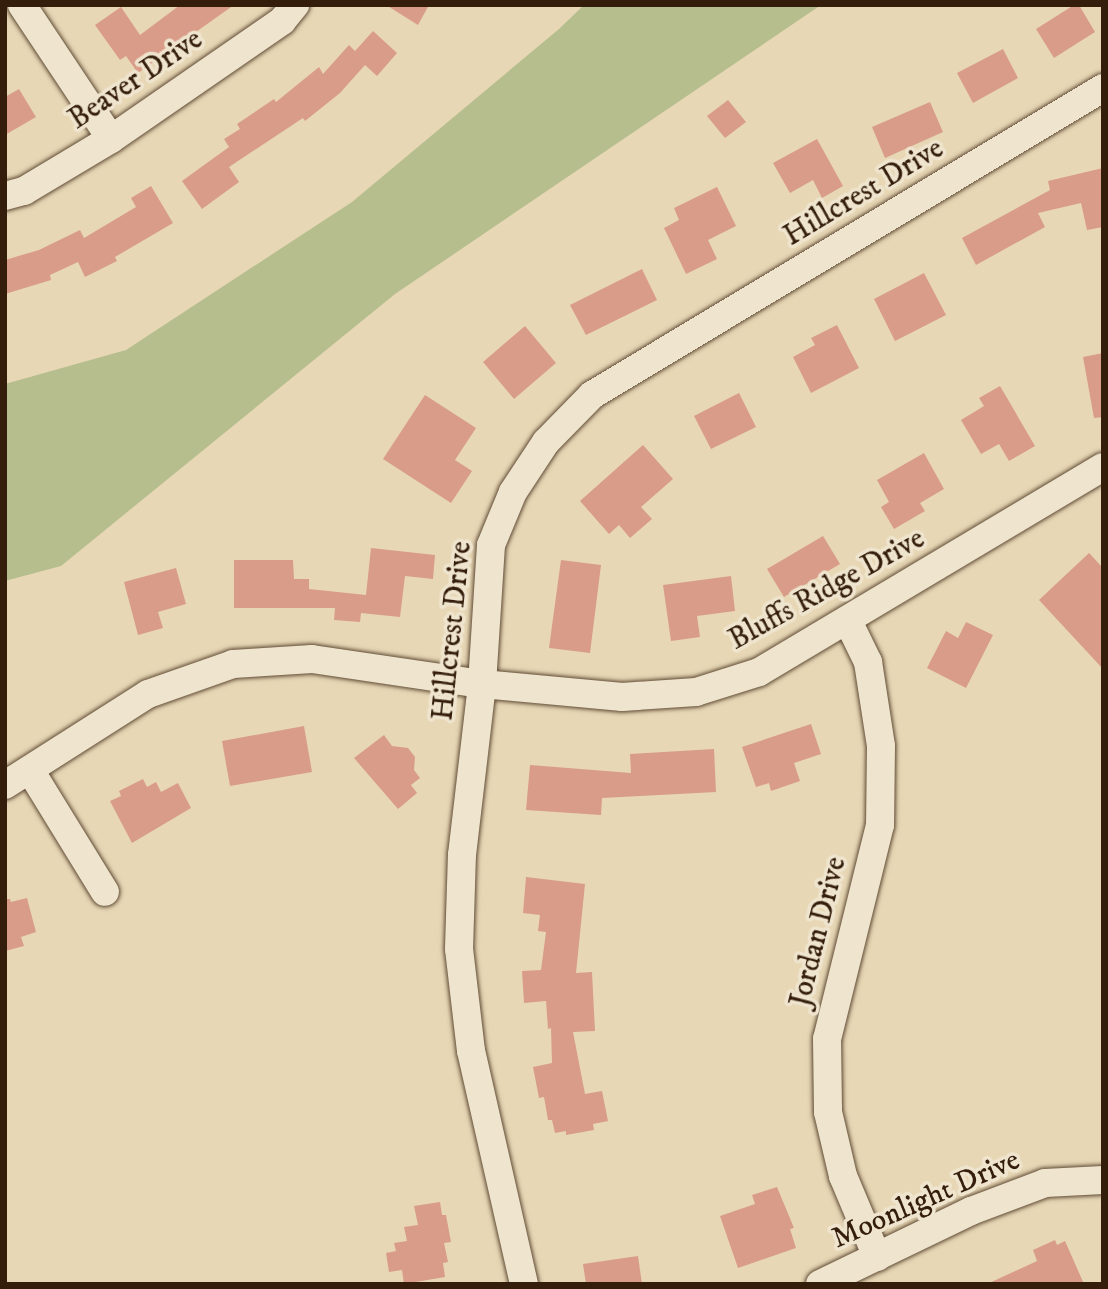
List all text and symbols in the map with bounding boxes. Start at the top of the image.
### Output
street label: Beaver Drive [62,22,210,138]
street label: Hillcrest Drive [777,131,951,255]
street label: Bluffs Ridge Drive [723,521,931,659]
street label: Hillcrest Drive [426,540,480,722]
street label: Jordan Drive [783,853,855,1011]
street label: Moonlight Drive [827,1143,1025,1257]

